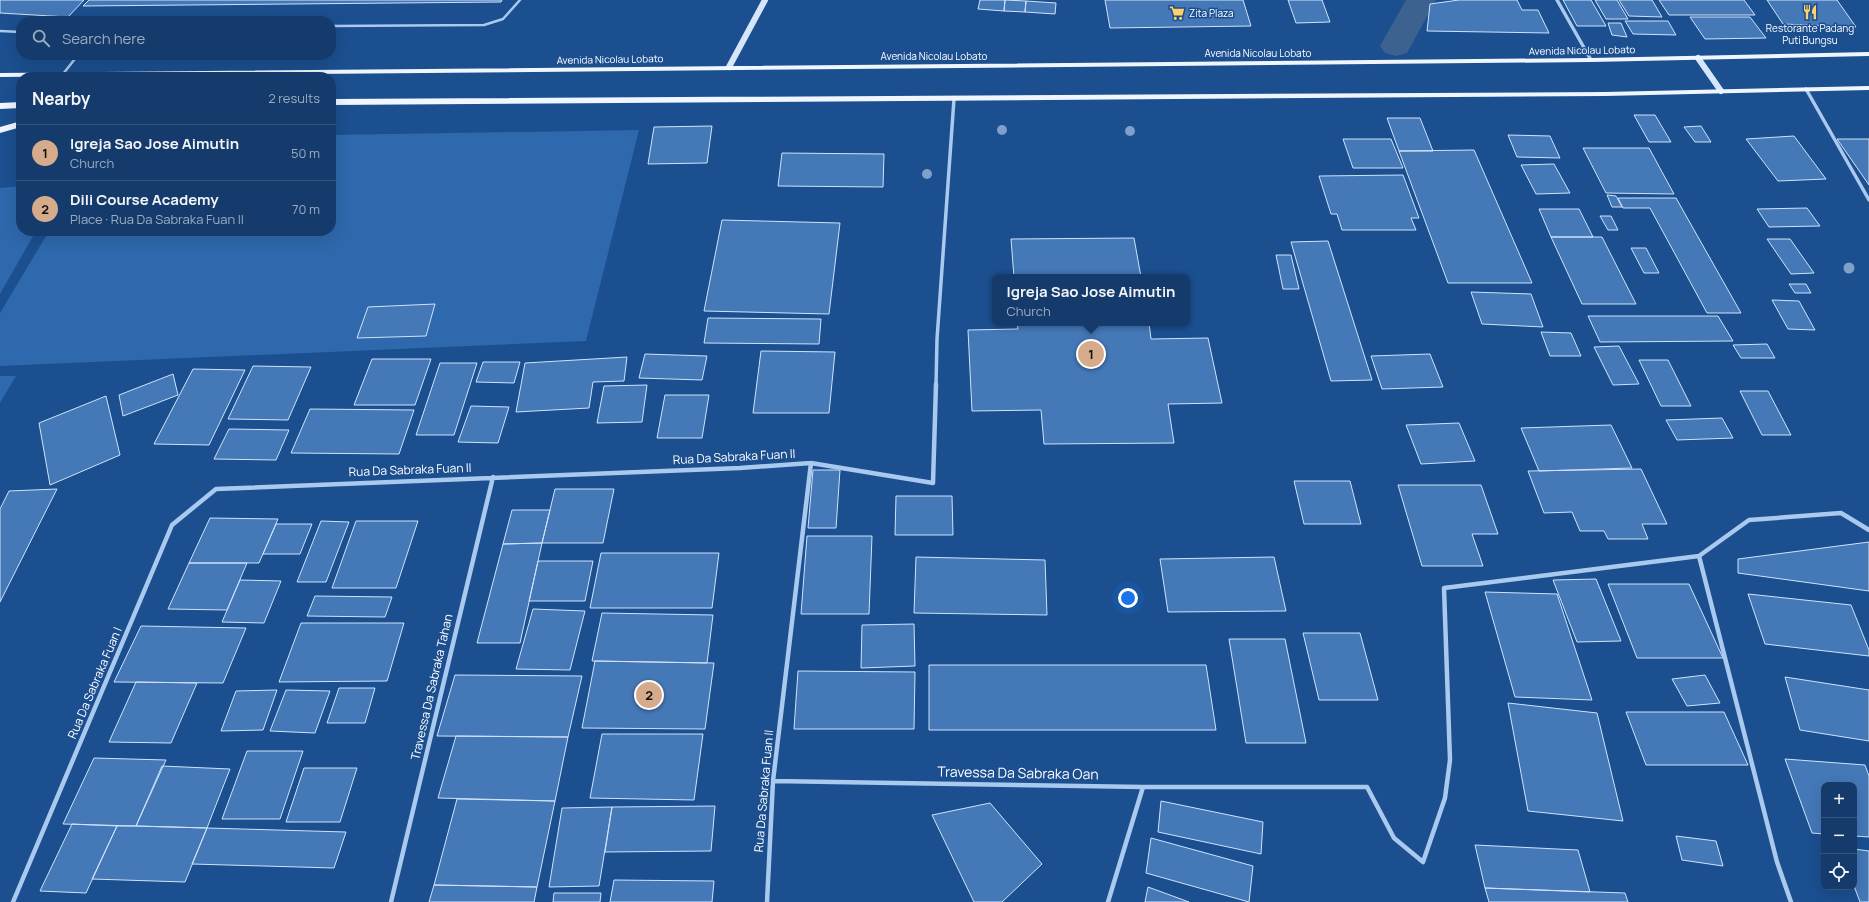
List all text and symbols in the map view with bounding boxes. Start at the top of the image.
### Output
restaurant icon: Restorante Padang Puti Bungsu [1801,3,1819,21]
supermarket icon: Zita Plaza [1168,4,1186,22]
place label: Zita Plaza [1189,6,1234,20]
search box [16,16,336,60]
place label: Restorante Padang Puti Bungsu [1766,21,1854,47]
icon: search [30,27,52,49]
text: Search here [62,28,145,49]
street label: Avenida Nicolau Lobato [1528,42,1636,58]
street label: Avenida Nicolau Lobato [1205,46,1311,60]
street label: Avenida Nicolau Lobato [881,49,987,63]
street label: Avenida Nicolau Lobato [556,51,664,67]
text: Nearby [32,87,90,110]
text: 2 results [268,89,320,107]
text: Igreja Sao Jose Aimutin [70,133,239,154]
text: 1 [42,144,48,162]
text: 50 m [291,144,320,162]
text: Church [70,154,114,172]
text: Dili Course Academy [70,189,219,210]
text: 2 [41,200,49,218]
text: 70 m [292,200,320,218]
text: Place · Rua Da Sabraka Fuan II [70,210,244,228]
popup [992,274,1190,326]
text: Igreja Sao Jose Aimutin [1006,281,1176,302]
text: Church [1006,302,1051,320]
pin: 1 [1078,339,1104,369]
street label: Rua Da Sabraka Fuan II [672,445,796,468]
street label: Rua Da Sabraka Fuan II [348,459,472,480]
your location [1118,588,1138,608]
street label: Travessa Da Sabraka Tahan [406,612,457,762]
street label: Rua Da Sabraka Fuan I [63,624,126,741]
pin: 2 [636,680,662,710]
street label: Rua Da Sabraka Fuan II [750,729,777,853]
street label: Travessa Da Sabraka Oan [937,762,1099,783]
map controls [1821,782,1857,890]
button: + [1821,782,1857,818]
button: − [1821,818,1857,854]
button: locate [1821,854,1857,890]

